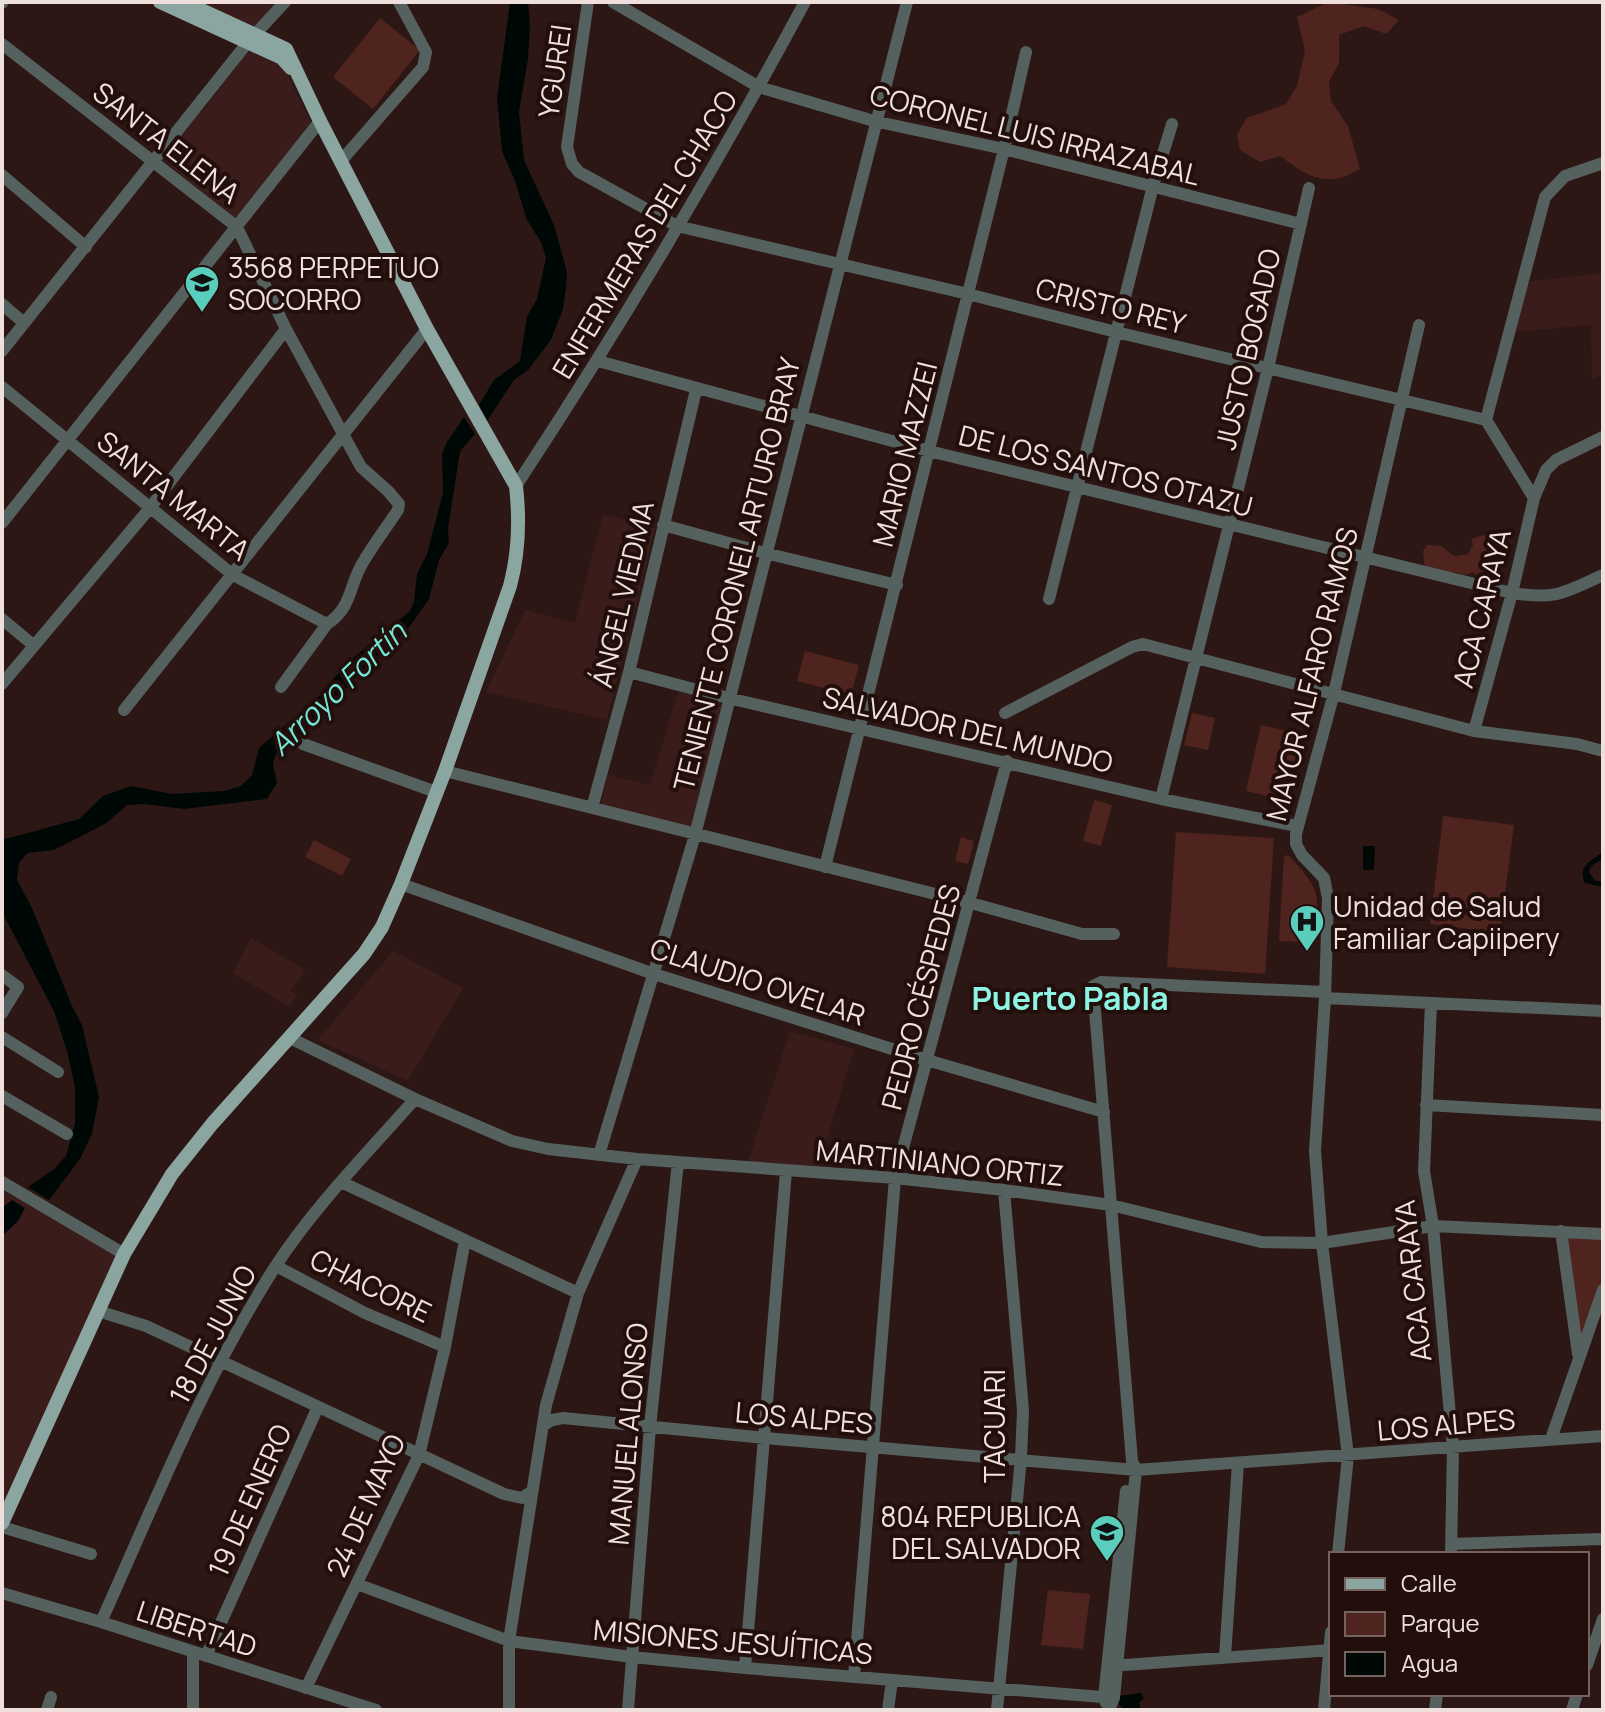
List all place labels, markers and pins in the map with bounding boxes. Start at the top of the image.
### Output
place label: 3568 PERPETUO SOCORRO [228,248,439,318]
school or university icon: 3568 PERPETUO SOCORRO [183,264,221,314]
place label: Unidad de Salud Familiar Capiipery [1333,887,1560,957]
hospital icon: Unidad de Salud Familiar Capiipery [1288,903,1326,953]
place label: 804 REPUBLICA DEL SALVADOR [880,1497,1081,1567]
school or university icon: 804 REPUBLICA DEL SALVADOR [1088,1513,1126,1563]

